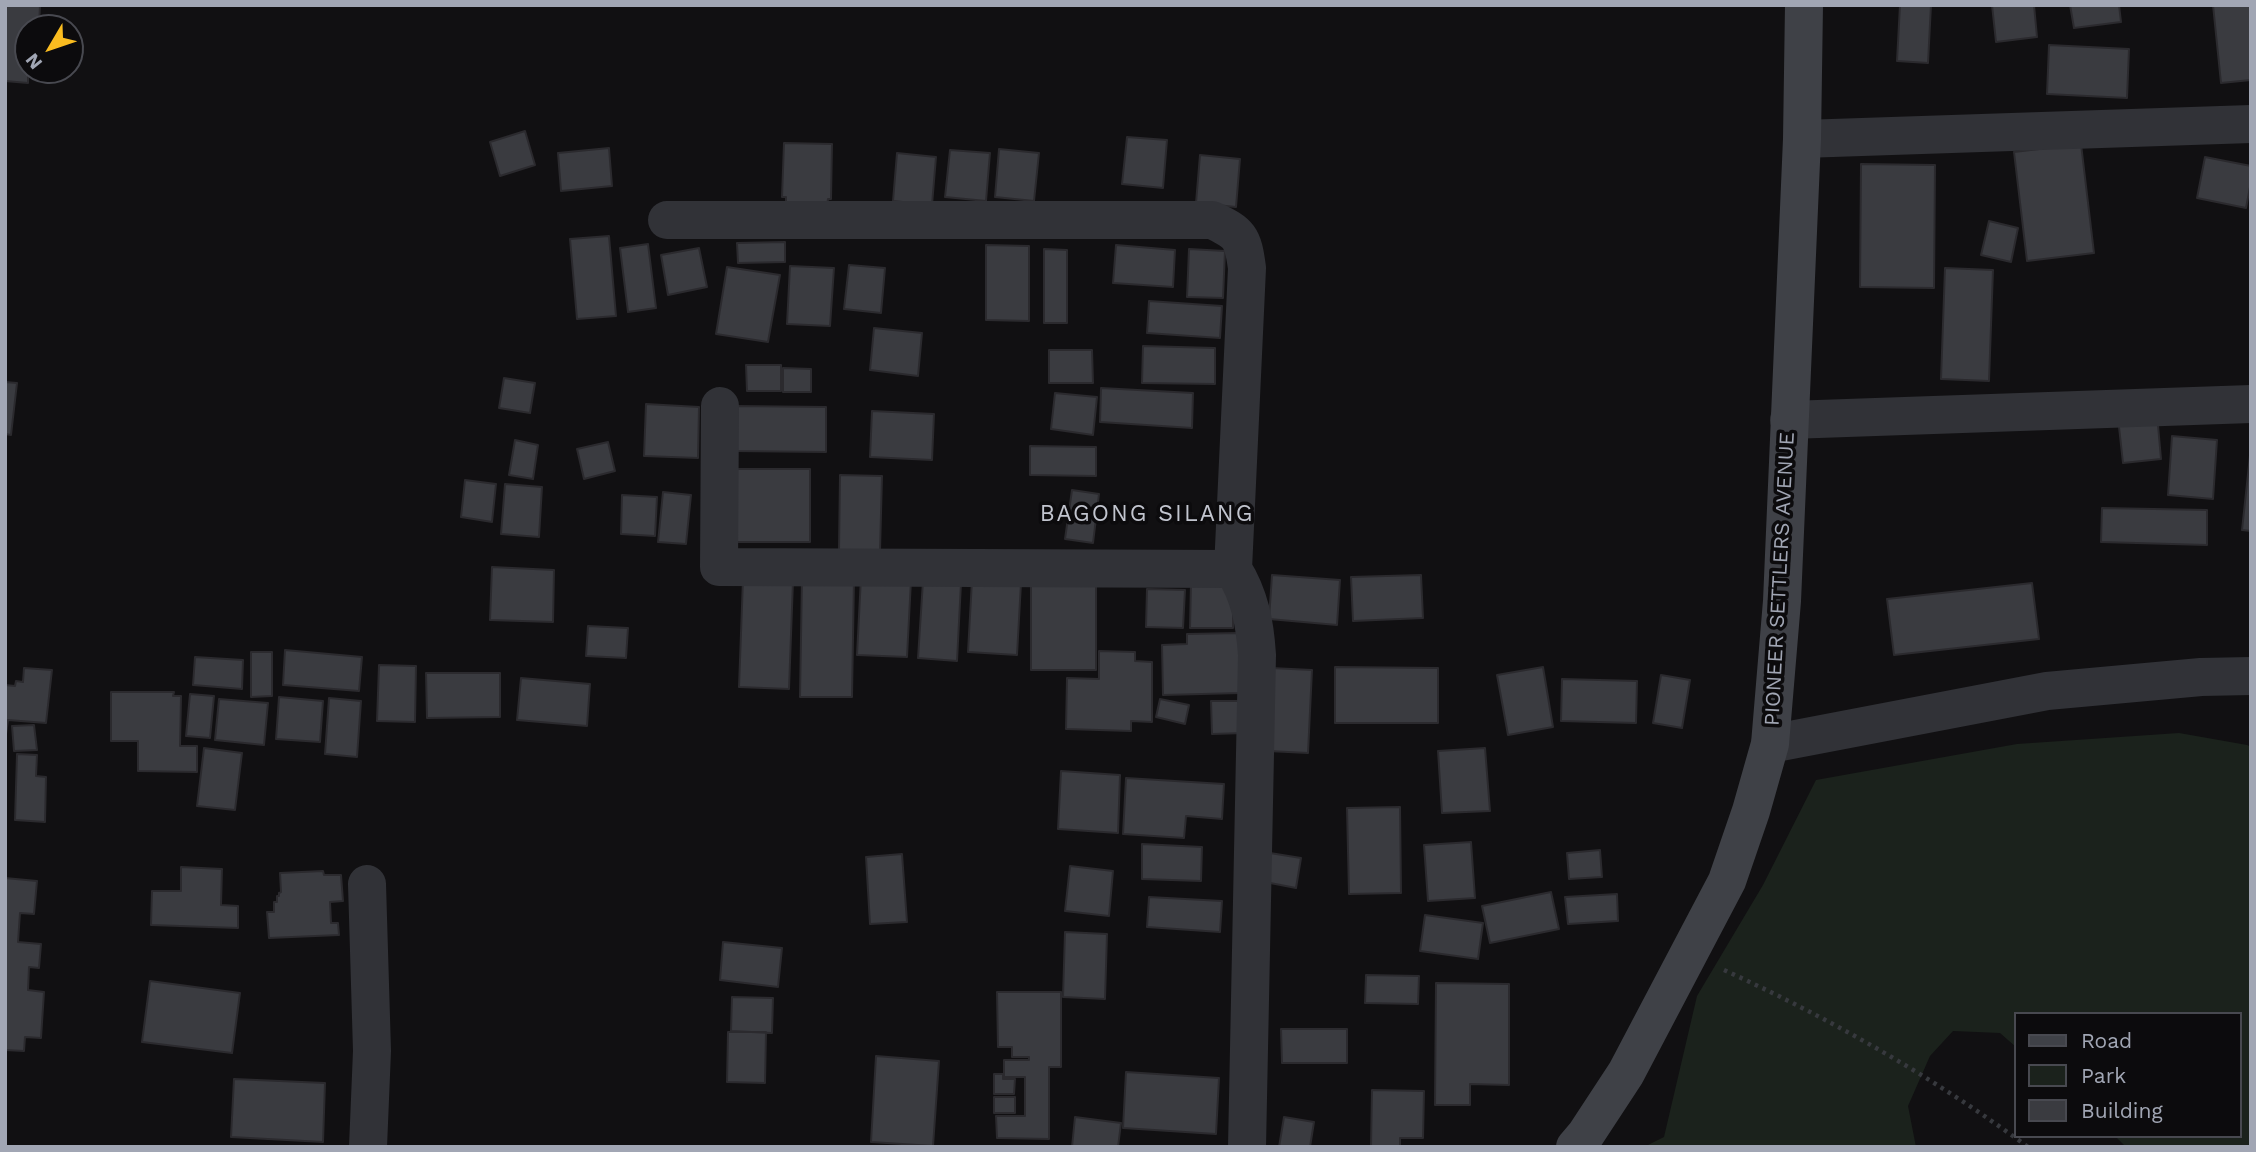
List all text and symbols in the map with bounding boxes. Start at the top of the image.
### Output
north arrow [14,14,84,84]
text: N [20,49,47,74]
street label: PIONEER SETTLERS AVENUE [1760,431,1800,727]
district label: BAGONG SILANG [1041,500,1253,528]
legend [2014,1012,2242,1138]
text: Road [2081,1028,2132,1053]
text: Park [2081,1063,2126,1088]
text: Building [2081,1098,2163,1123]

